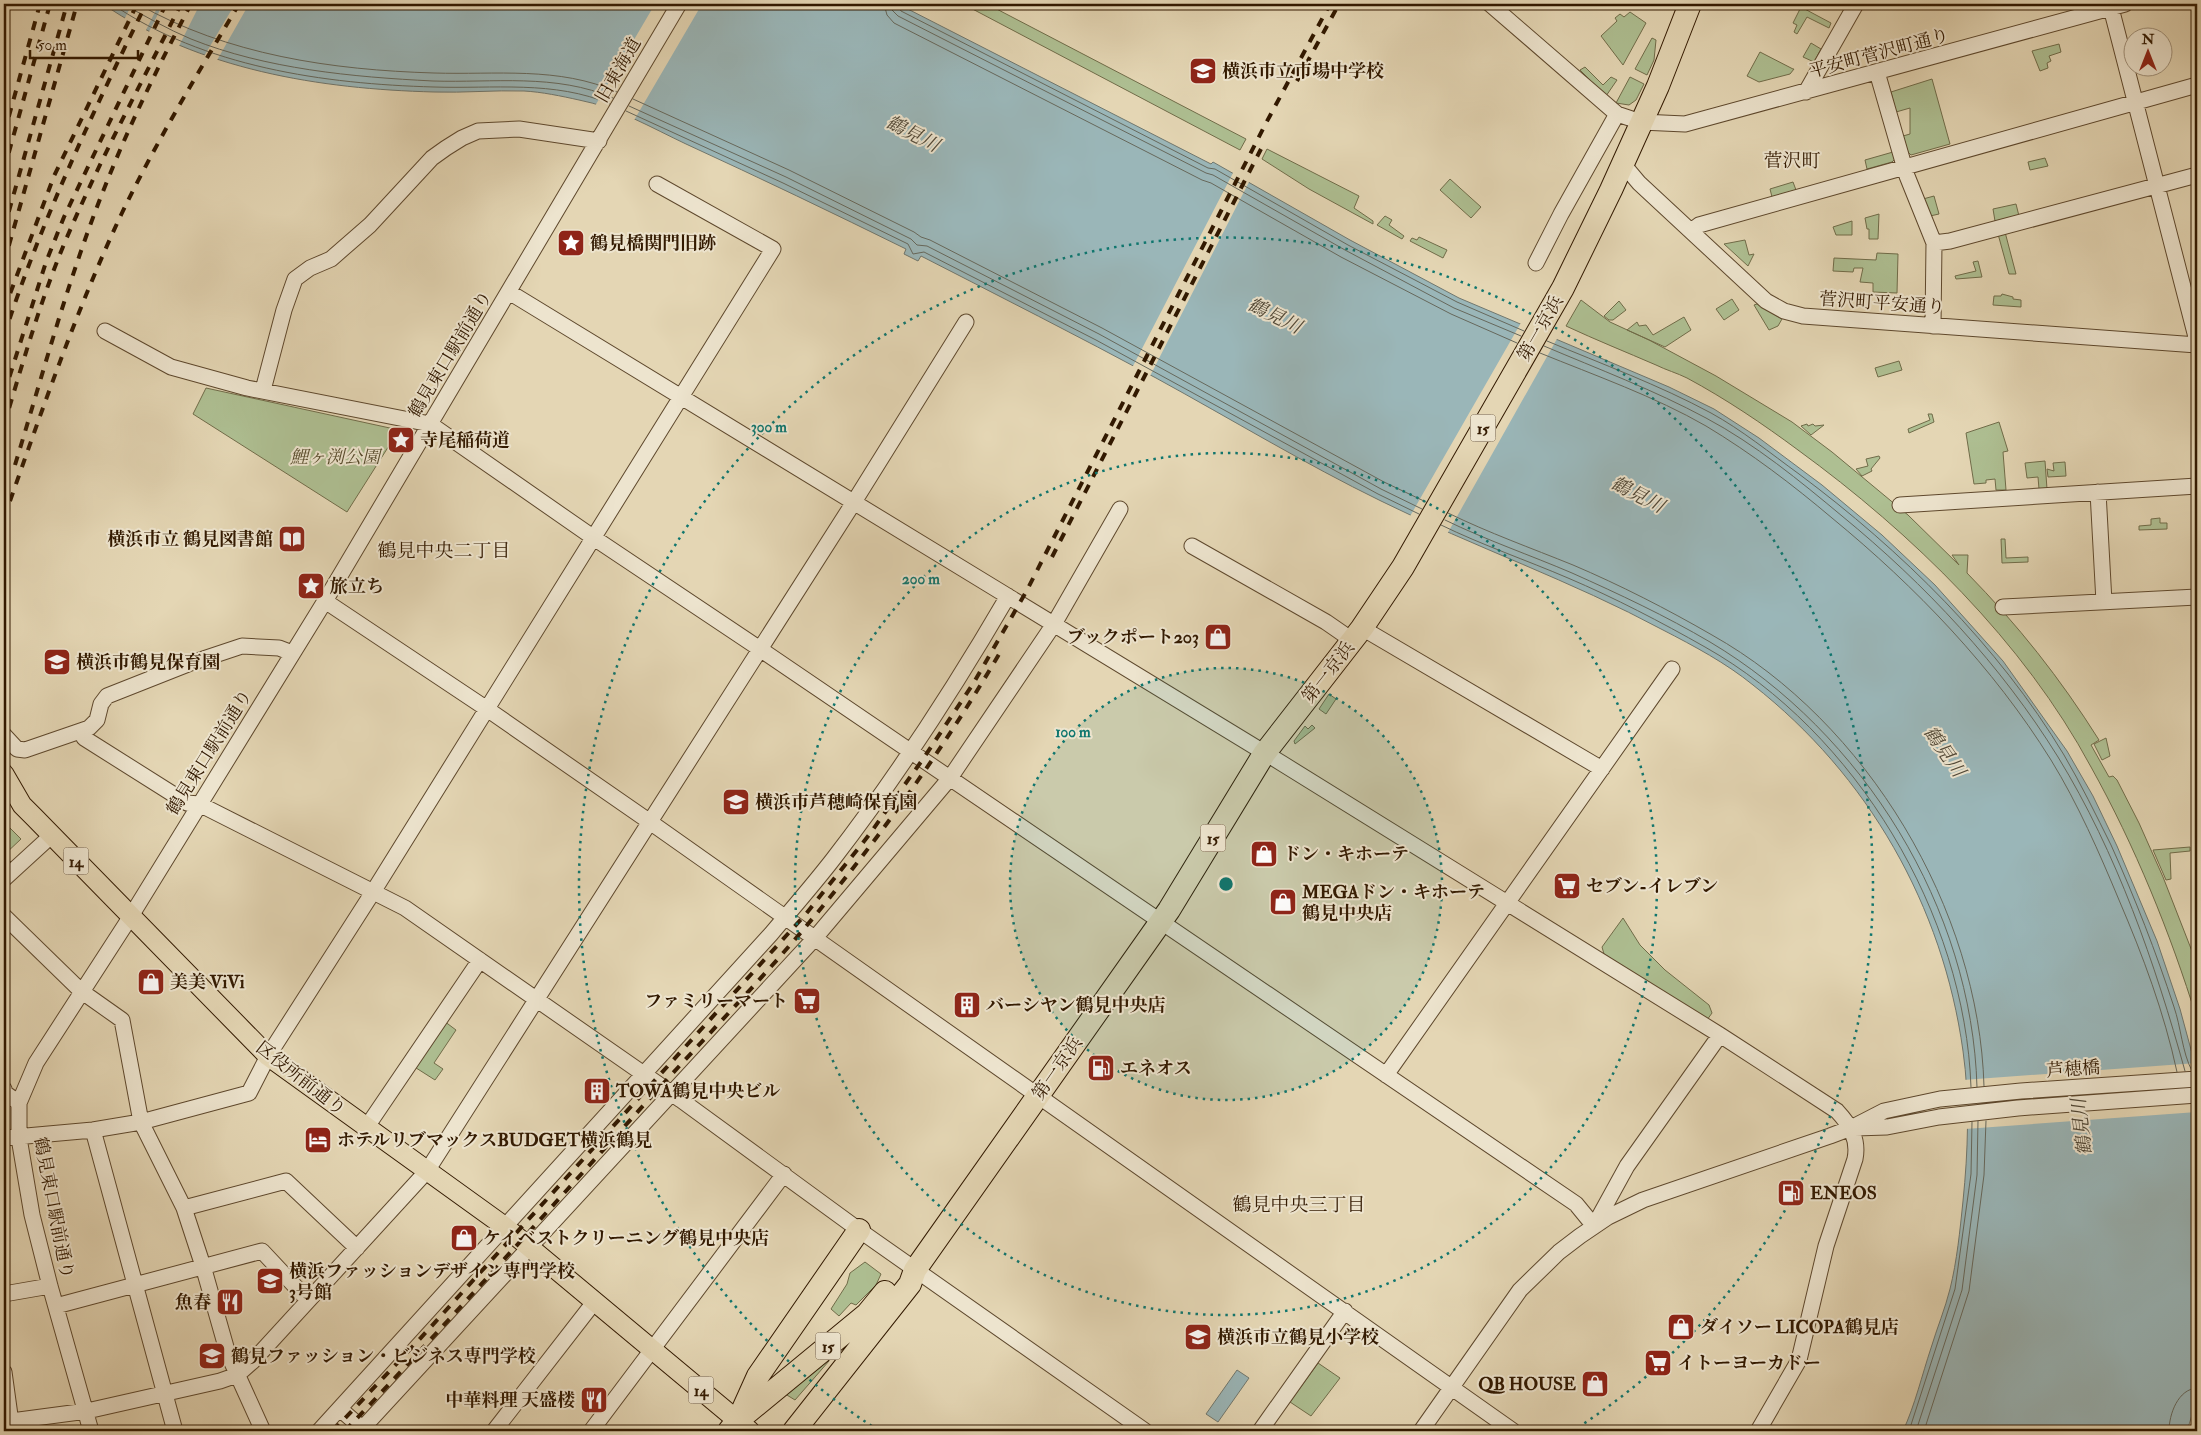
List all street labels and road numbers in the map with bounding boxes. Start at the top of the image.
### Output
street label: 平安町菅沢町通り [1807,24,1952,83]
street label: 旧東海道 [590,33,646,107]
street label: 鶴見東口駅前通り [403,287,497,422]
street label: 菅沢町平安通り [1818,288,1946,319]
street label: 第一京浜 [1512,291,1568,365]
road number: 15 [1470,414,1496,442]
street label: 第一京浜 [1297,637,1360,708]
street label: 鶴見東口駅前通り [162,685,257,819]
road number: 15 [1200,824,1226,851]
road number: 14 [64,848,88,874]
street label: 第一京浜 [1027,1032,1087,1104]
street label: 区役所前通り [251,1036,350,1121]
street label: 芦穂橋 [2045,1056,2101,1083]
street label: 鶴見東口駅前通り [28,1135,79,1281]
road number: 15 [816,1332,840,1360]
road number: 14 [688,1376,714,1404]

